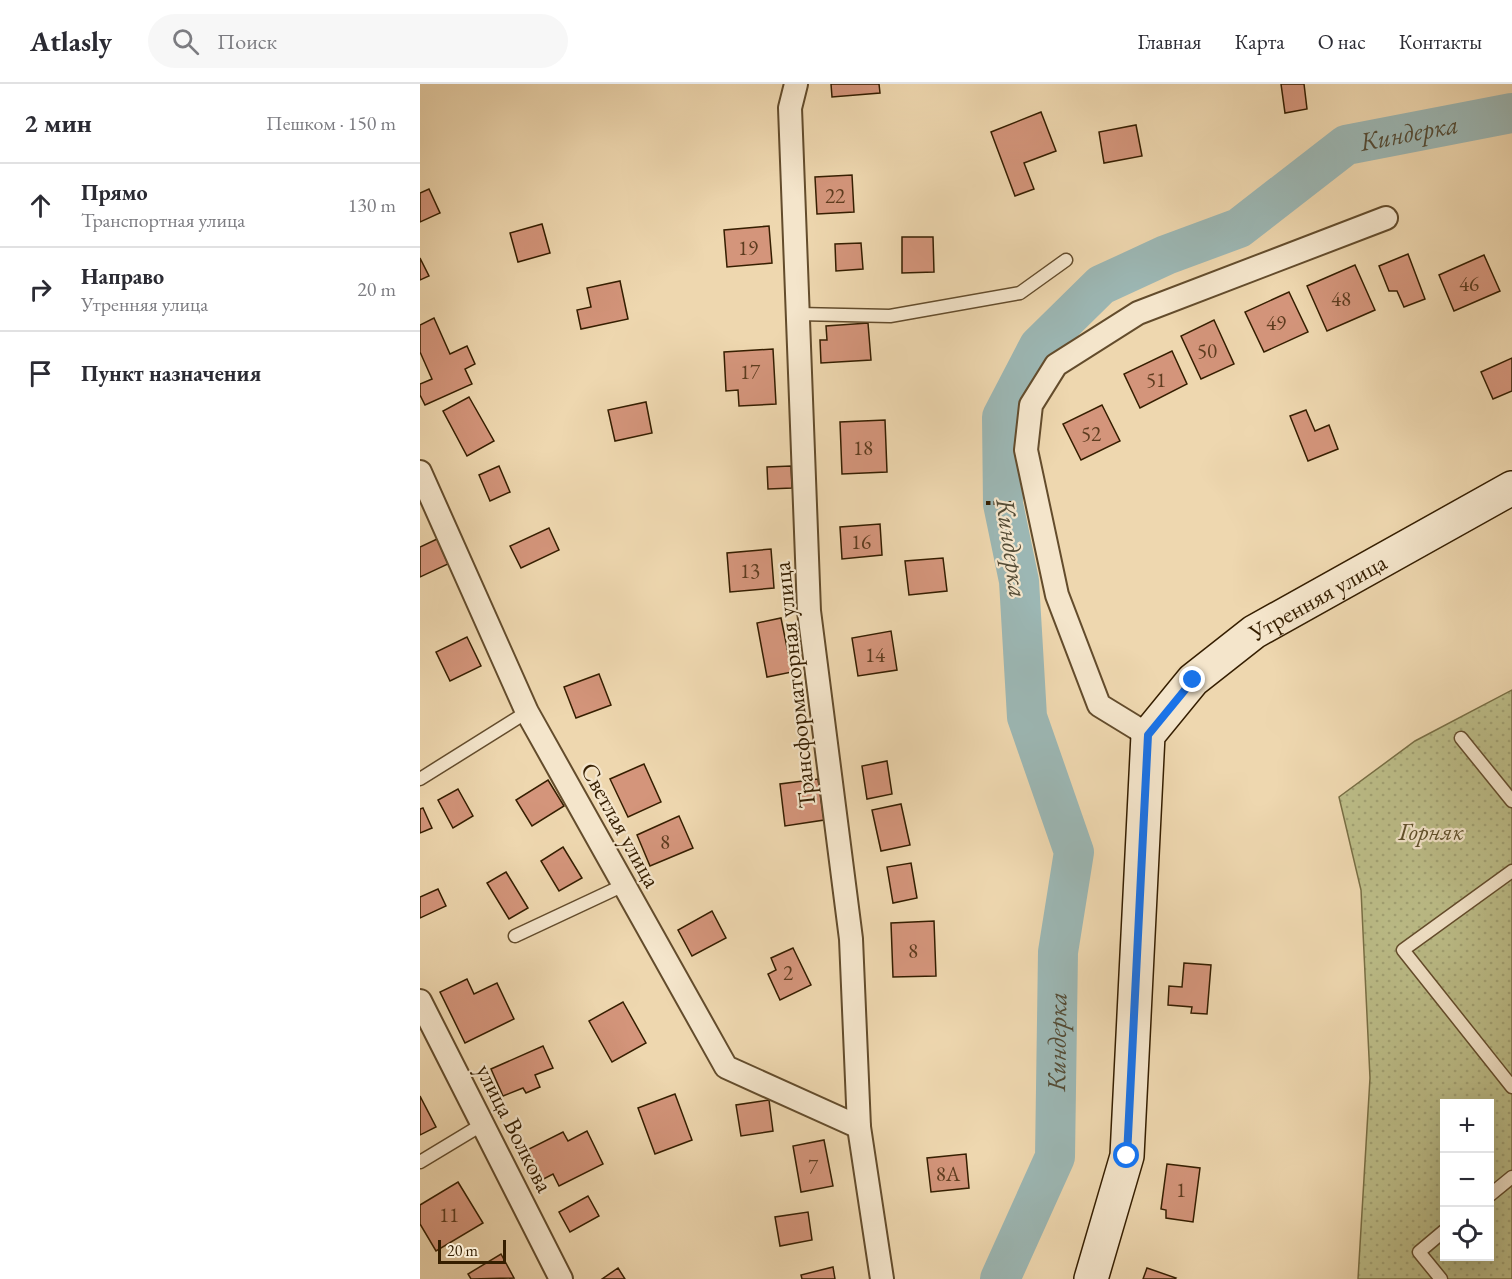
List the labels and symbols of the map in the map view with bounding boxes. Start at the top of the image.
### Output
water label: Киндерка [1356,107,1461,159]
house number: 22 [825,182,845,209]
house number: 19 [738,234,758,261]
house number: 46 [1459,270,1479,297]
house number: 48 [1331,285,1351,312]
house number: 49 [1266,309,1286,336]
house number: 50 [1197,337,1217,364]
house number: 17 [740,358,761,385]
house number: 51 [1146,366,1166,393]
house number: 52 [1081,420,1101,447]
house number: 18 [853,434,873,461]
water label: Киндерка [988,495,1036,600]
house number: 16 [851,528,871,555]
street label: Утренняя улица [1242,546,1392,648]
house number: 13 [740,557,760,584]
street label: Трансформаторная улица [766,560,822,810]
house number: 14 [865,641,886,668]
route end [1179,666,1205,692]
street label: Светлая улица [574,757,668,893]
park label: Горняк [1397,816,1464,847]
house number: 8 [660,828,670,855]
house number: 8 [908,937,918,964]
house number: 2 [783,959,793,986]
water label: Киндерка [1039,992,1074,1093]
street label: улица Волкова [469,1058,561,1198]
route start [1113,1142,1139,1168]
house number: 7 [808,1153,819,1180]
house number: 8А [936,1160,961,1187]
house number: 1 [1176,1176,1186,1203]
house number: 11 [439,1201,459,1228]
scale bar [438,1237,506,1264]

